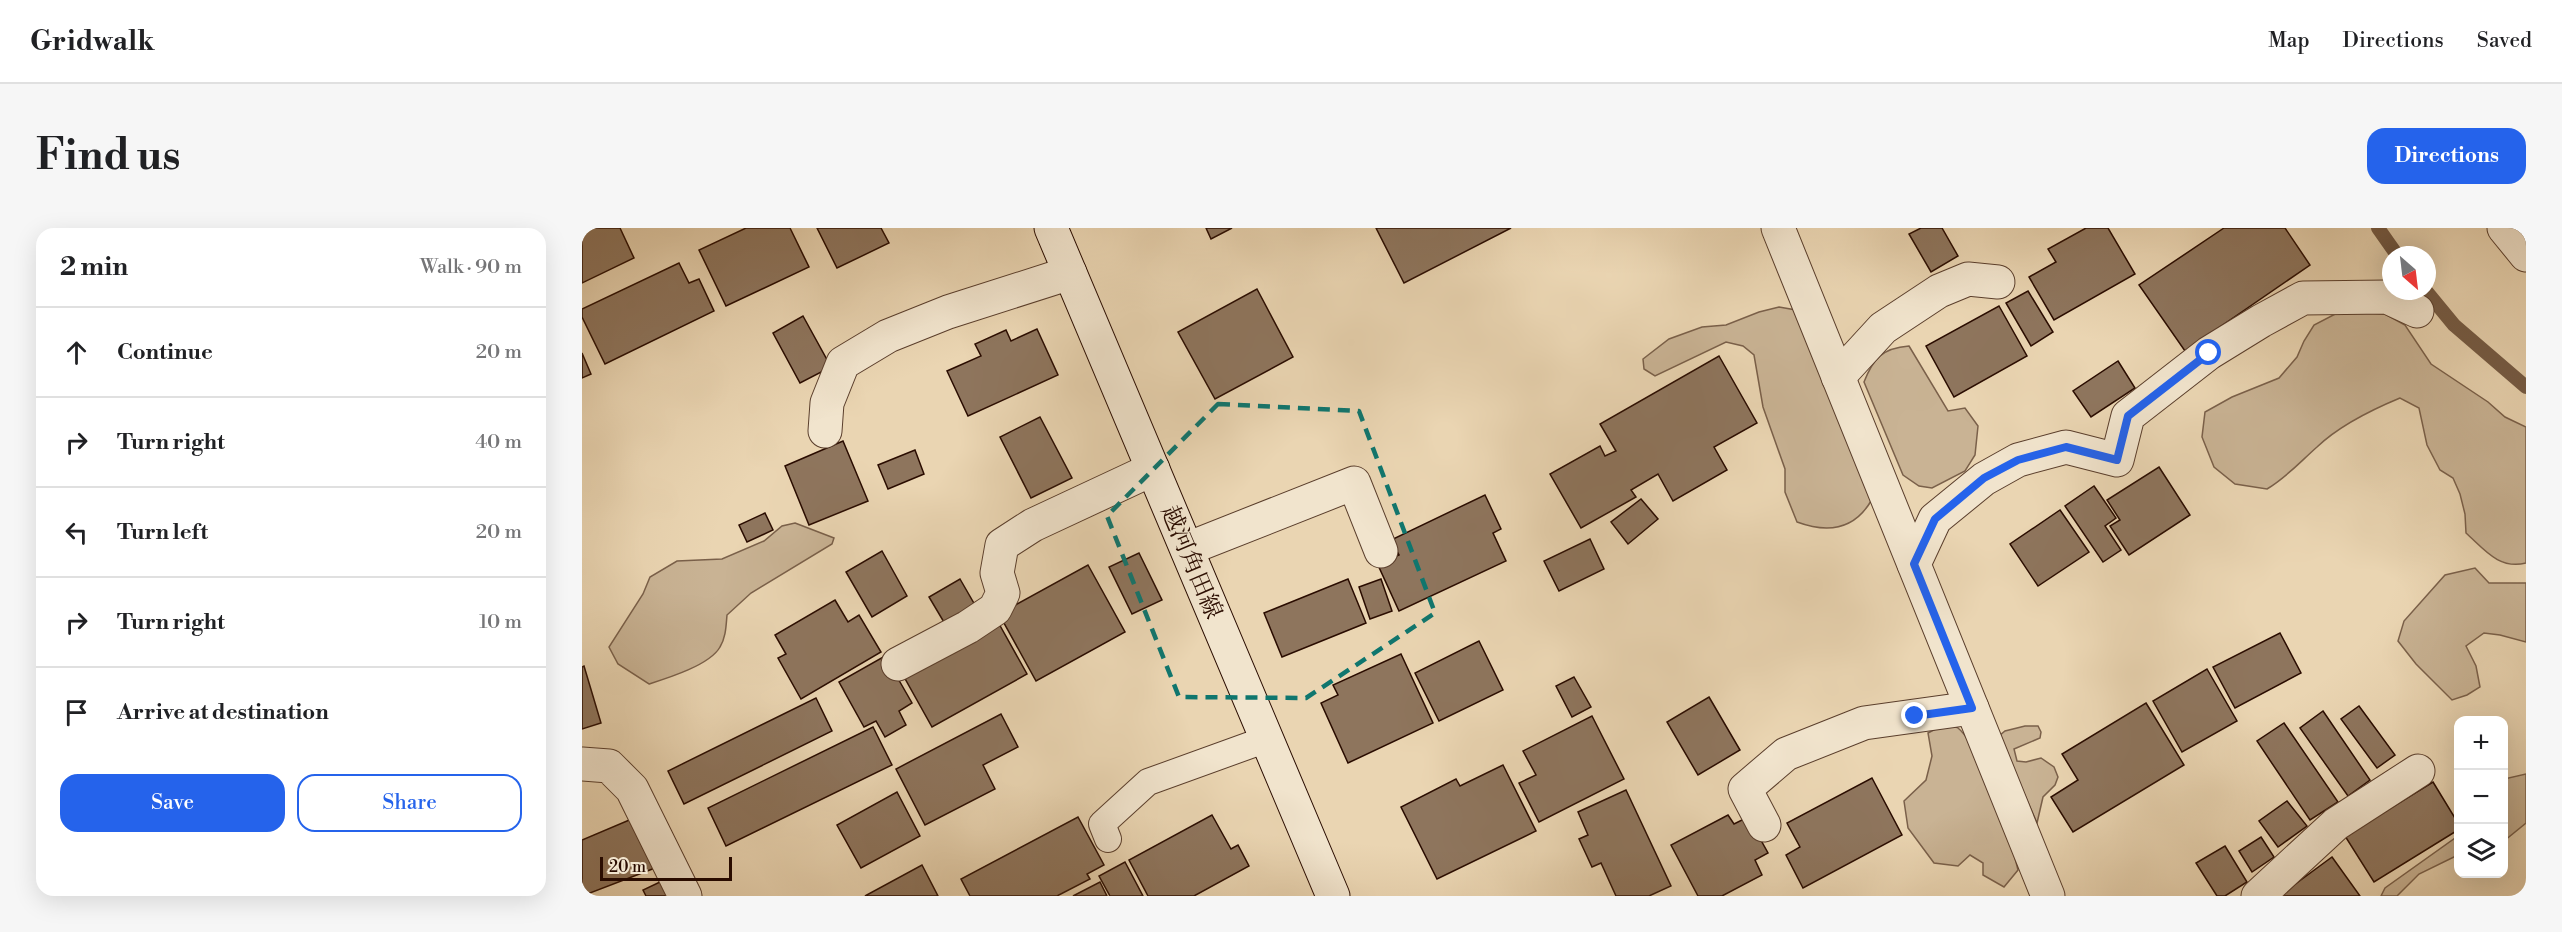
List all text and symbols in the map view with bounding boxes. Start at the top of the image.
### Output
text: Gridwalk [30,24,154,59]
text: Map [2268,28,2310,54]
text: Directions [2343,28,2444,54]
text: Saved [2477,28,2532,54]
button: Directions [2367,128,2526,184]
text: Find us [36,130,180,183]
north arrow [2382,246,2436,300]
text: 2 min [60,251,128,283]
text: Walk · 90 m [420,255,522,280]
icon: ahead [60,336,93,369]
text: Continue [117,339,213,366]
route start [2195,339,2221,365]
text: 20 m [476,340,522,365]
icon: right [60,426,93,459]
text: Turn right [117,429,225,456]
text: 40 m [475,430,522,455]
street label: 越河角田線 [1154,501,1228,623]
icon: left [60,516,93,549]
text: Turn left [117,519,208,546]
text: 20 m [476,520,522,545]
icon: right [60,606,93,639]
text: Turn right [117,609,225,636]
text: 10 m [479,610,522,635]
icon: arrive [60,696,93,729]
text: Arrive at destination [117,699,329,726]
route end [1901,702,1927,728]
map controls [2454,716,2508,878]
button: + [2454,716,2508,770]
button: − [2454,770,2508,824]
button: Save [60,774,285,832]
button: Share [297,774,522,832]
button: layers [2454,824,2508,878]
scale bar [600,854,732,882]
text: 20 m [609,857,646,877]

